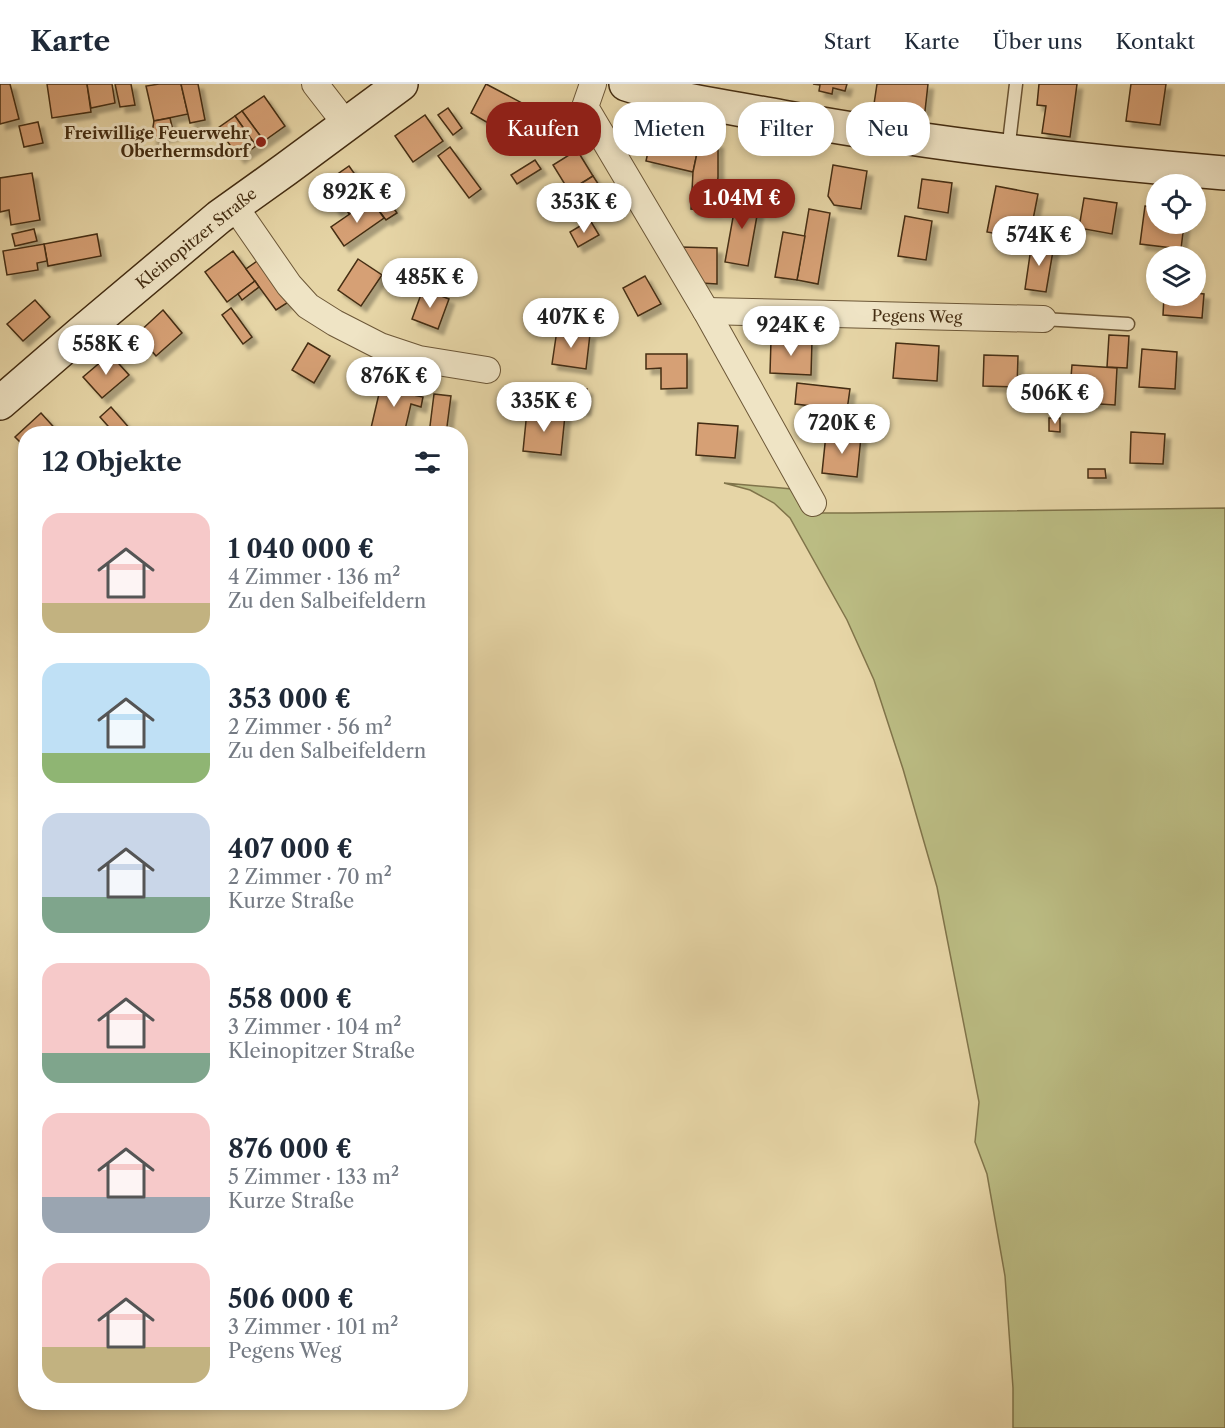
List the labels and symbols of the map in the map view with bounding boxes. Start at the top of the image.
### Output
place label: Freiwillige Feuerwehr Oberhermsdorf [64,123,251,161]
marker: Freiwillige Feuerwehr Oberhermsdorf [254,135,268,149]
pin: 892K € [308,173,406,224]
pin: 1.04M € [687,179,797,230]
street label: Kleinopitzer Straße [132,183,260,293]
pin: 353K € [535,183,633,234]
pin: 574K € [990,216,1088,267]
pin: 485K € [381,258,479,309]
pin: 407K € [522,298,620,349]
street label: Pegens Weg [872,305,963,327]
pin: 924K € [742,306,840,357]
pin: 558K € [57,325,155,376]
pin: 876K € [345,357,443,408]
pin: 506K € [1006,374,1104,425]
pin: 335K € [495,382,593,433]
pin: 720K € [793,404,891,455]

